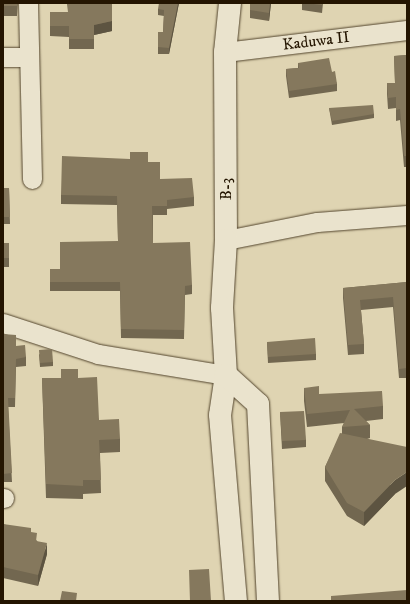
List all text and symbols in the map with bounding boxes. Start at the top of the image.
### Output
street label: Kaduwa II [281,27,351,55]
street label: B-3 [216,178,236,200]

